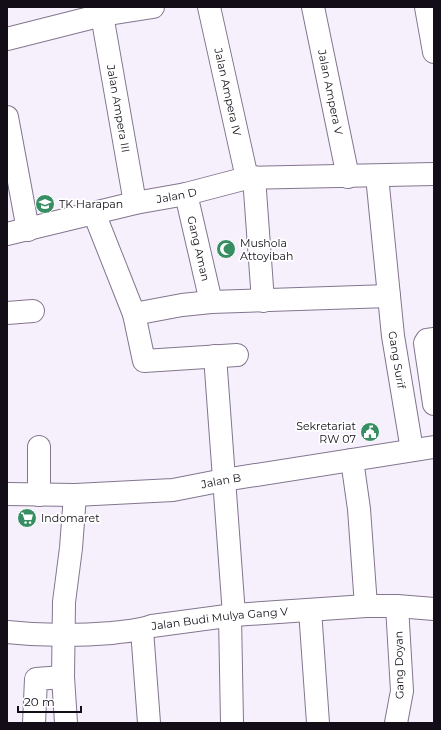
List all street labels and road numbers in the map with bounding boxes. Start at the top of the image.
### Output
street label: Jalan Ampera IV [211,46,245,138]
street label: Jalan Ampera V [315,47,346,136]
street label: Jalan Ampera III [104,63,133,154]
street label: Jalan D [154,184,198,206]
street label: Gang Aman [184,215,213,282]
street label: Gang Surif [386,330,409,391]
street label: Jalan B [199,470,242,492]
street label: Jalan Budi Mulya Gang V [150,604,289,633]
street label: Gang Doyan [391,631,407,699]

